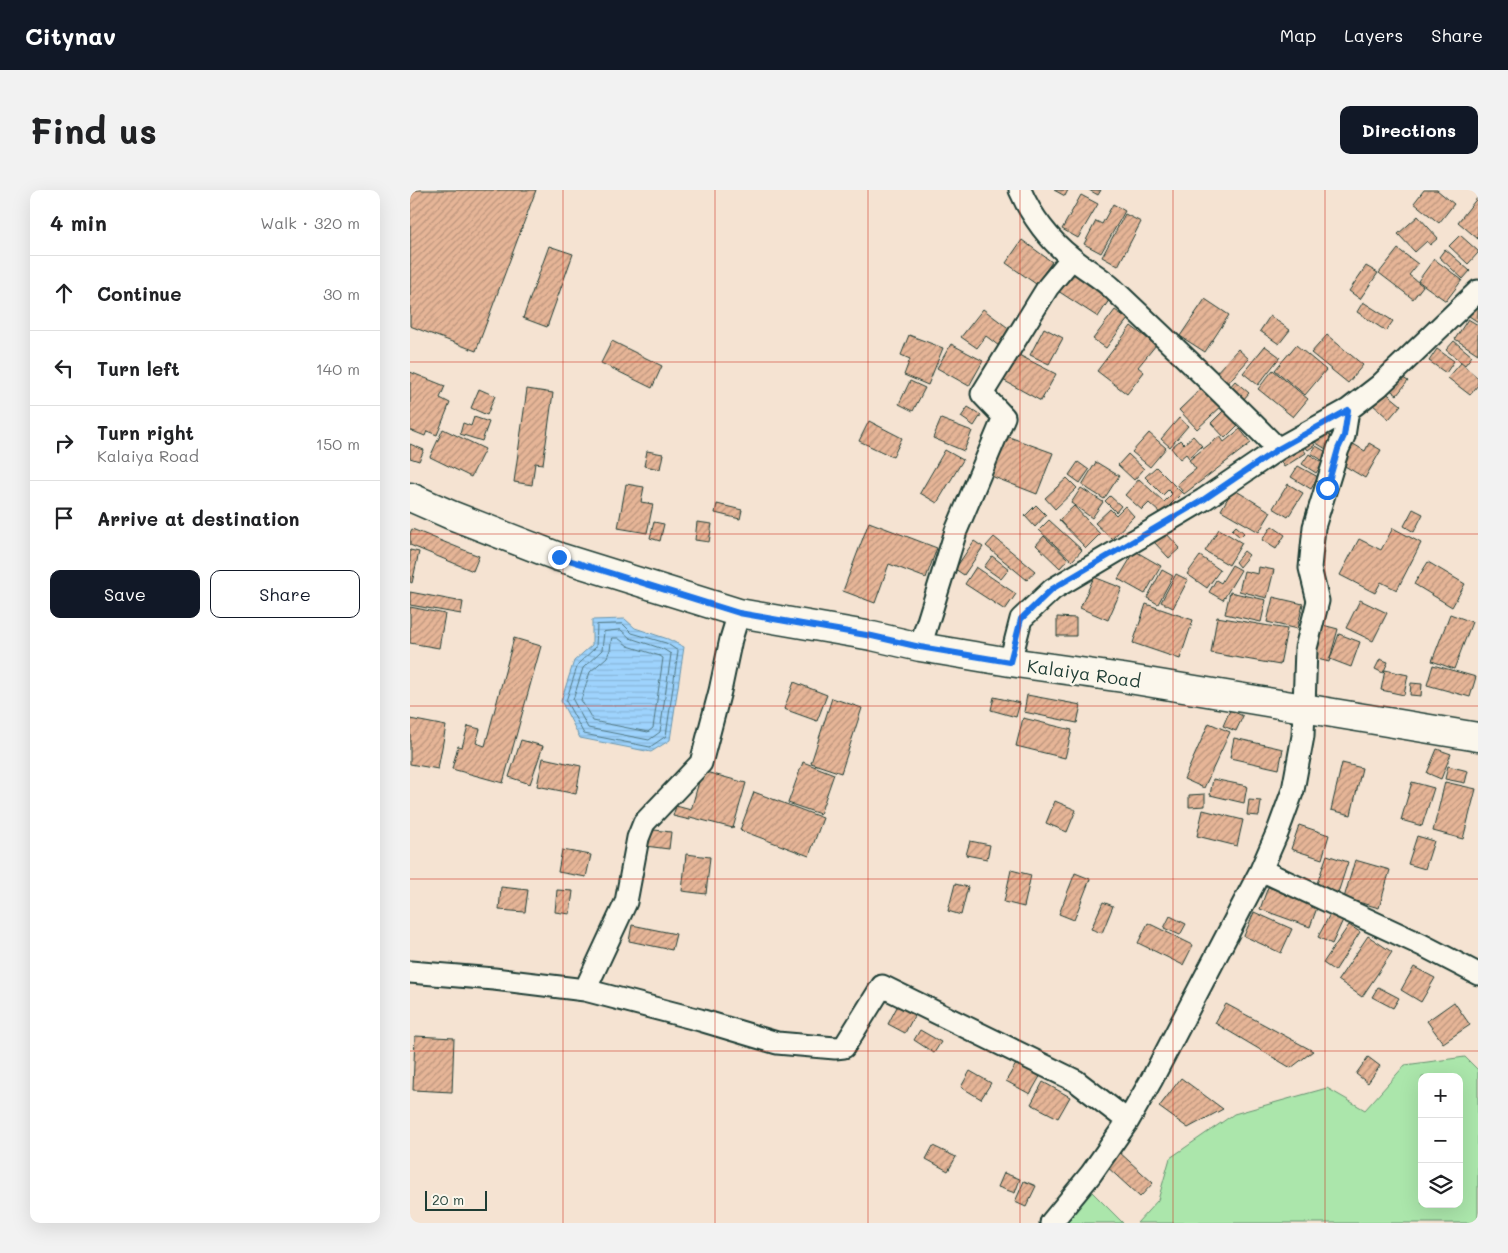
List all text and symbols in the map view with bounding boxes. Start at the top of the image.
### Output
text: Citynav [25,20,116,51]
text: Map [1280,23,1316,47]
text: Layers [1344,23,1403,47]
text: Share [1431,23,1483,47]
button: Directions [1340,106,1478,154]
text: Find us [30,107,157,153]
text: 4 min [50,209,107,236]
text: Walk · 320 m [260,212,360,233]
icon: ahead [50,279,78,307]
text: Continue [97,281,182,306]
text: 30 m [323,283,360,304]
icon: left [50,354,78,382]
text: Turn left [97,356,180,381]
text: 140 m [316,358,360,379]
text: Turn right [97,420,194,445]
icon: right [50,429,78,457]
text: 150 m [316,433,360,454]
text: Kalaiya Road [97,445,199,466]
route start [1316,477,1339,500]
icon: arrive [50,504,78,532]
text: Arrive at destination [97,506,300,531]
route end [548,546,571,569]
button: Save [50,570,200,618]
button: Share [210,570,360,618]
street label: Kalaiya Road [1026,653,1142,693]
map controls [1418,1073,1463,1208]
button: + [1418,1073,1463,1118]
button: − [1418,1118,1463,1163]
button: layers [1418,1163,1463,1208]
scale bar [425,1188,488,1211]
text: 20 m [432,1190,464,1209]

